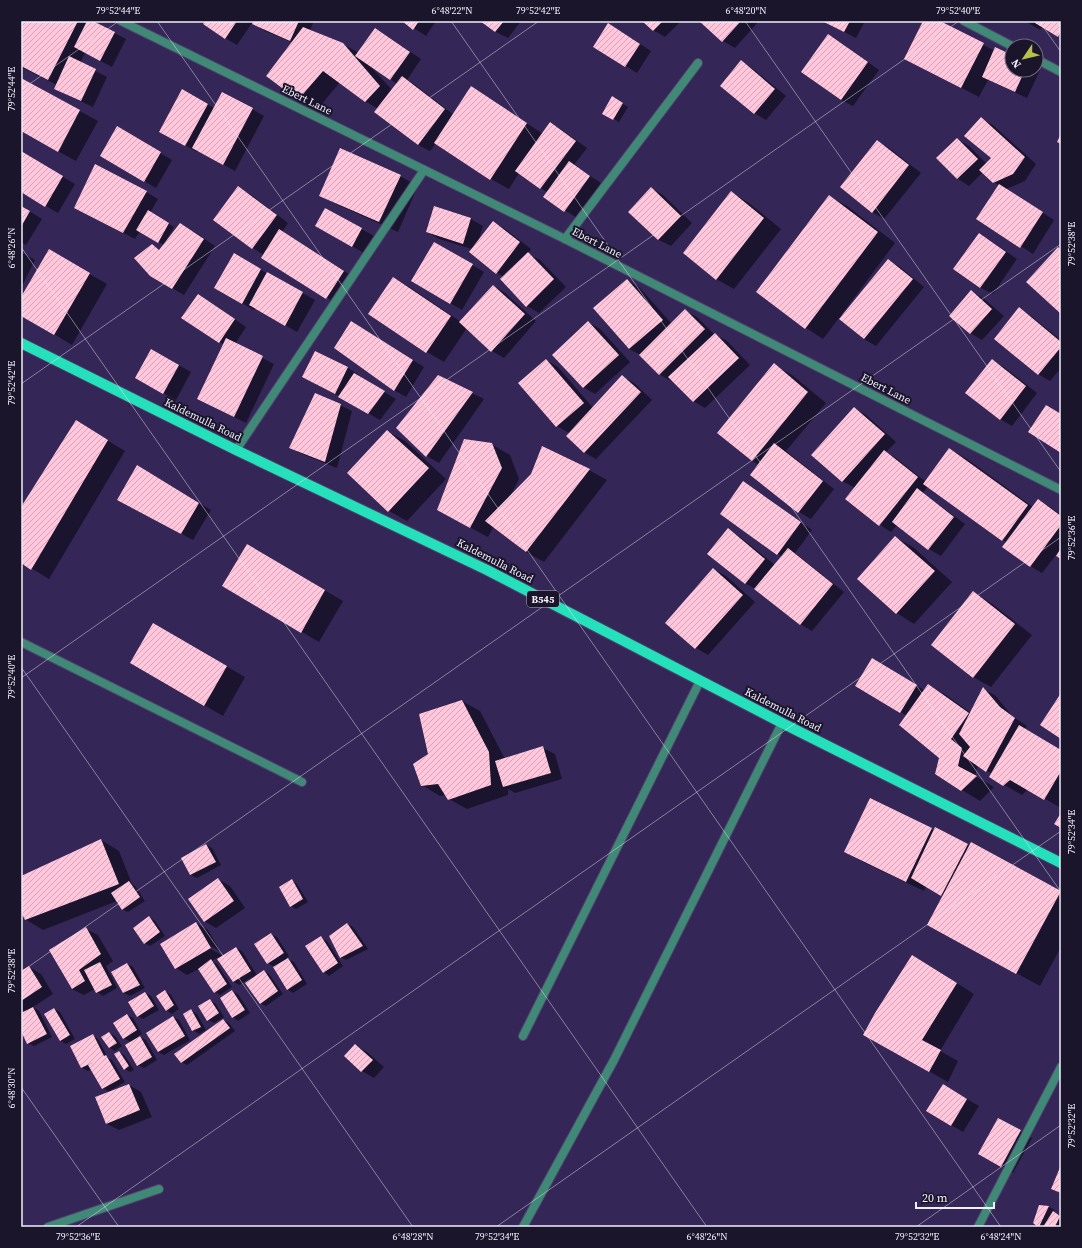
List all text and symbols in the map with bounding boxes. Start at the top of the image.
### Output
text: 79°52'44"E [96,4,140,17]
text: 6°48'22"N [431,4,473,17]
text: 79°52'42"E [516,4,560,17]
text: 6°48'20"N [725,4,767,17]
text: 79°52'40"E [936,4,980,17]
north arrow [1004,38,1044,78]
text: N [1008,56,1025,71]
text: 79°52'44"E [5,67,18,111]
street label: Ebert Lane [279,81,335,119]
text: 79°52'38"E [1065,222,1078,266]
street label: Ebert Lane [570,224,625,262]
text: 6°48'26"N [5,227,18,269]
text: 79°52'42"E [5,361,18,405]
street label: Ebert Lane [859,370,914,408]
street label: Kaldemulla Road [162,395,245,445]
text: 79°52'36"E [1065,516,1078,560]
street label: Kaldemulla Road [454,535,536,587]
road number: B545 [527,591,559,607]
text: 79°52'40"E [5,655,18,699]
street label: Kaldemulla Road [742,684,824,736]
text: 79°52'34"E [1065,810,1078,854]
text: 79°52'38"E [5,949,18,993]
text: 6°48'30"N [5,1067,18,1109]
text: 79°52'32"E [1065,1104,1078,1148]
scale bar [916,1184,994,1210]
text: 20 m [922,1190,948,1206]
text: 79°52'36"E [56,1230,100,1243]
text: 6°48'28"N [392,1230,434,1243]
text: 79°52'34"E [475,1230,519,1243]
text: 6°48'26"N [686,1230,728,1243]
text: 79°52'32"E [895,1230,939,1243]
text: 6°48'24"N [980,1230,1022,1243]

